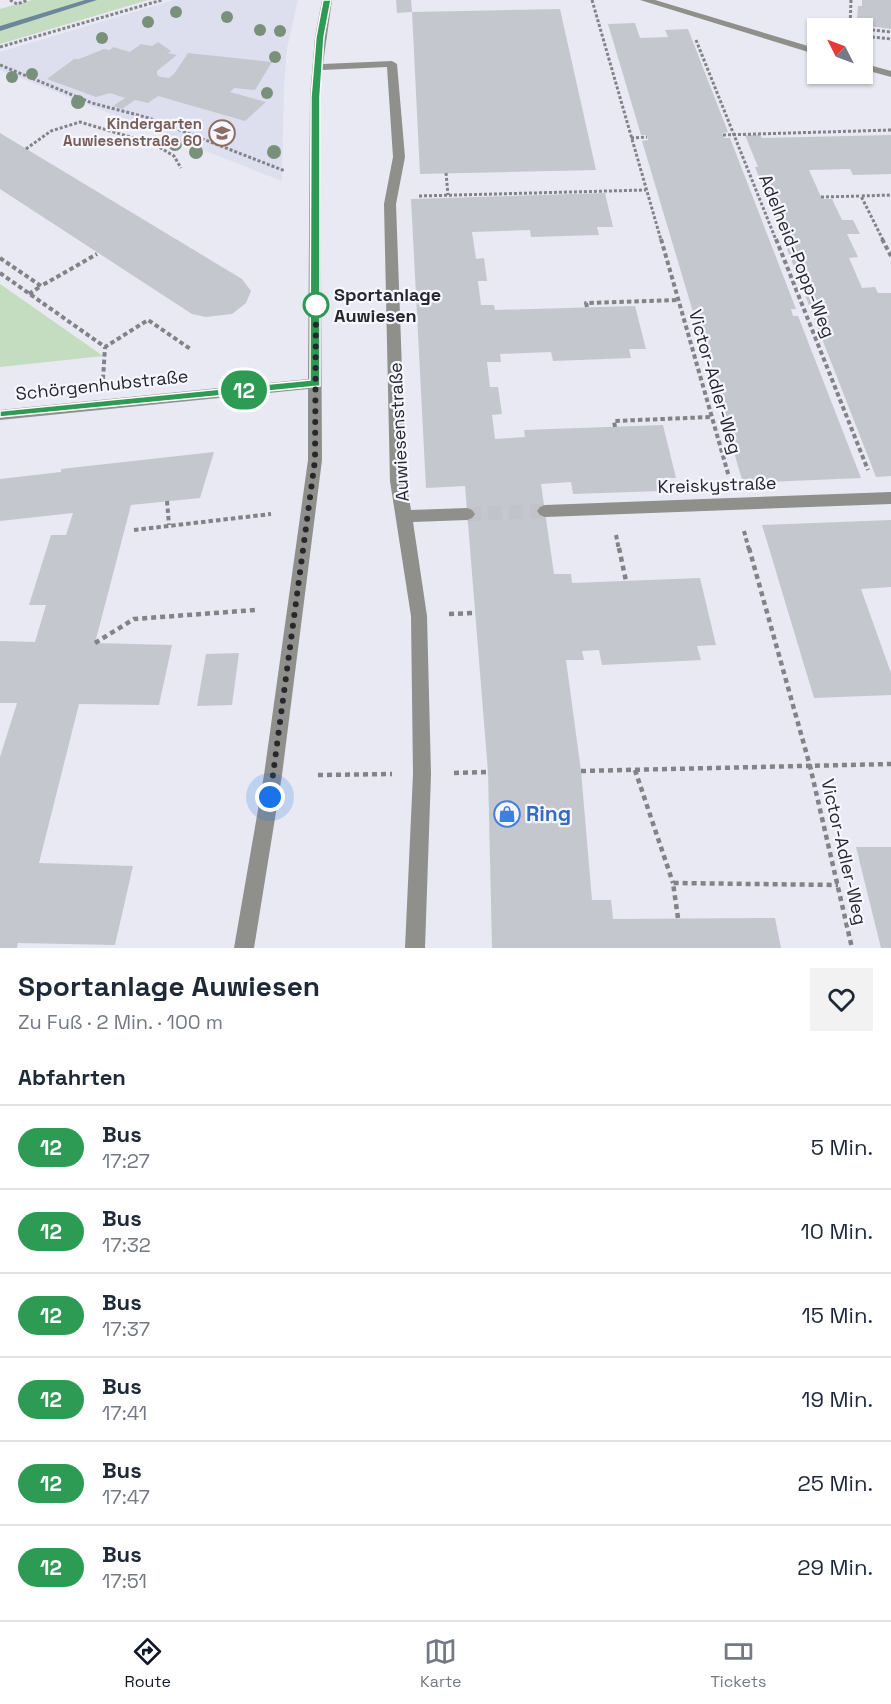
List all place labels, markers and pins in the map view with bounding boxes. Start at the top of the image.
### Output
place label: Kindergarten Auwiesenstraße 60 [63,114,202,150]
school or university icon: Kindergarten Auwiesenstraße 60 [207,118,237,148]
place label: Sportanlage Auwiesen [334,283,441,327]
marker: Sportanlage Auwiesen [303,292,329,318]
shop icon: Ring [492,799,522,829]
place label: Ring [526,800,571,827]

